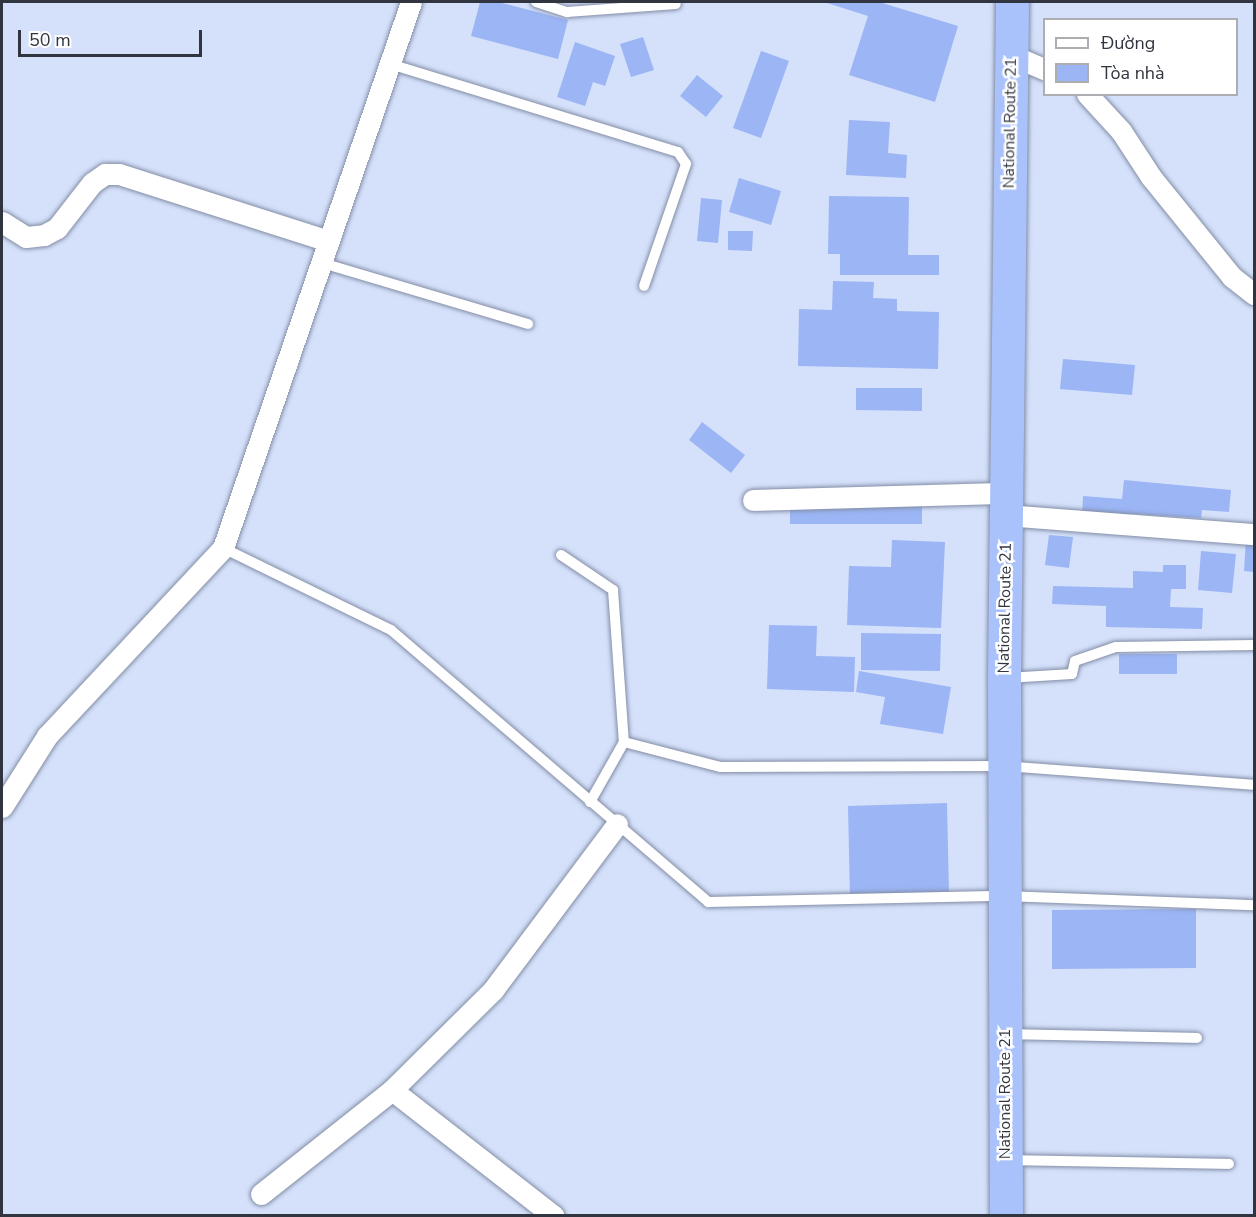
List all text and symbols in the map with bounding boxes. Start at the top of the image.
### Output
scale bar [21,18,206,56]
legend [1043,18,1238,96]
text: 50 m [29,28,71,52]
text: Đường [1101,31,1155,55]
street label: National Route 21 [999,58,1021,188]
text: Tòa nhà [1101,61,1165,85]
street label: National Route 21 [994,543,1016,673]
street label: National Route 21 [995,1029,1015,1159]

